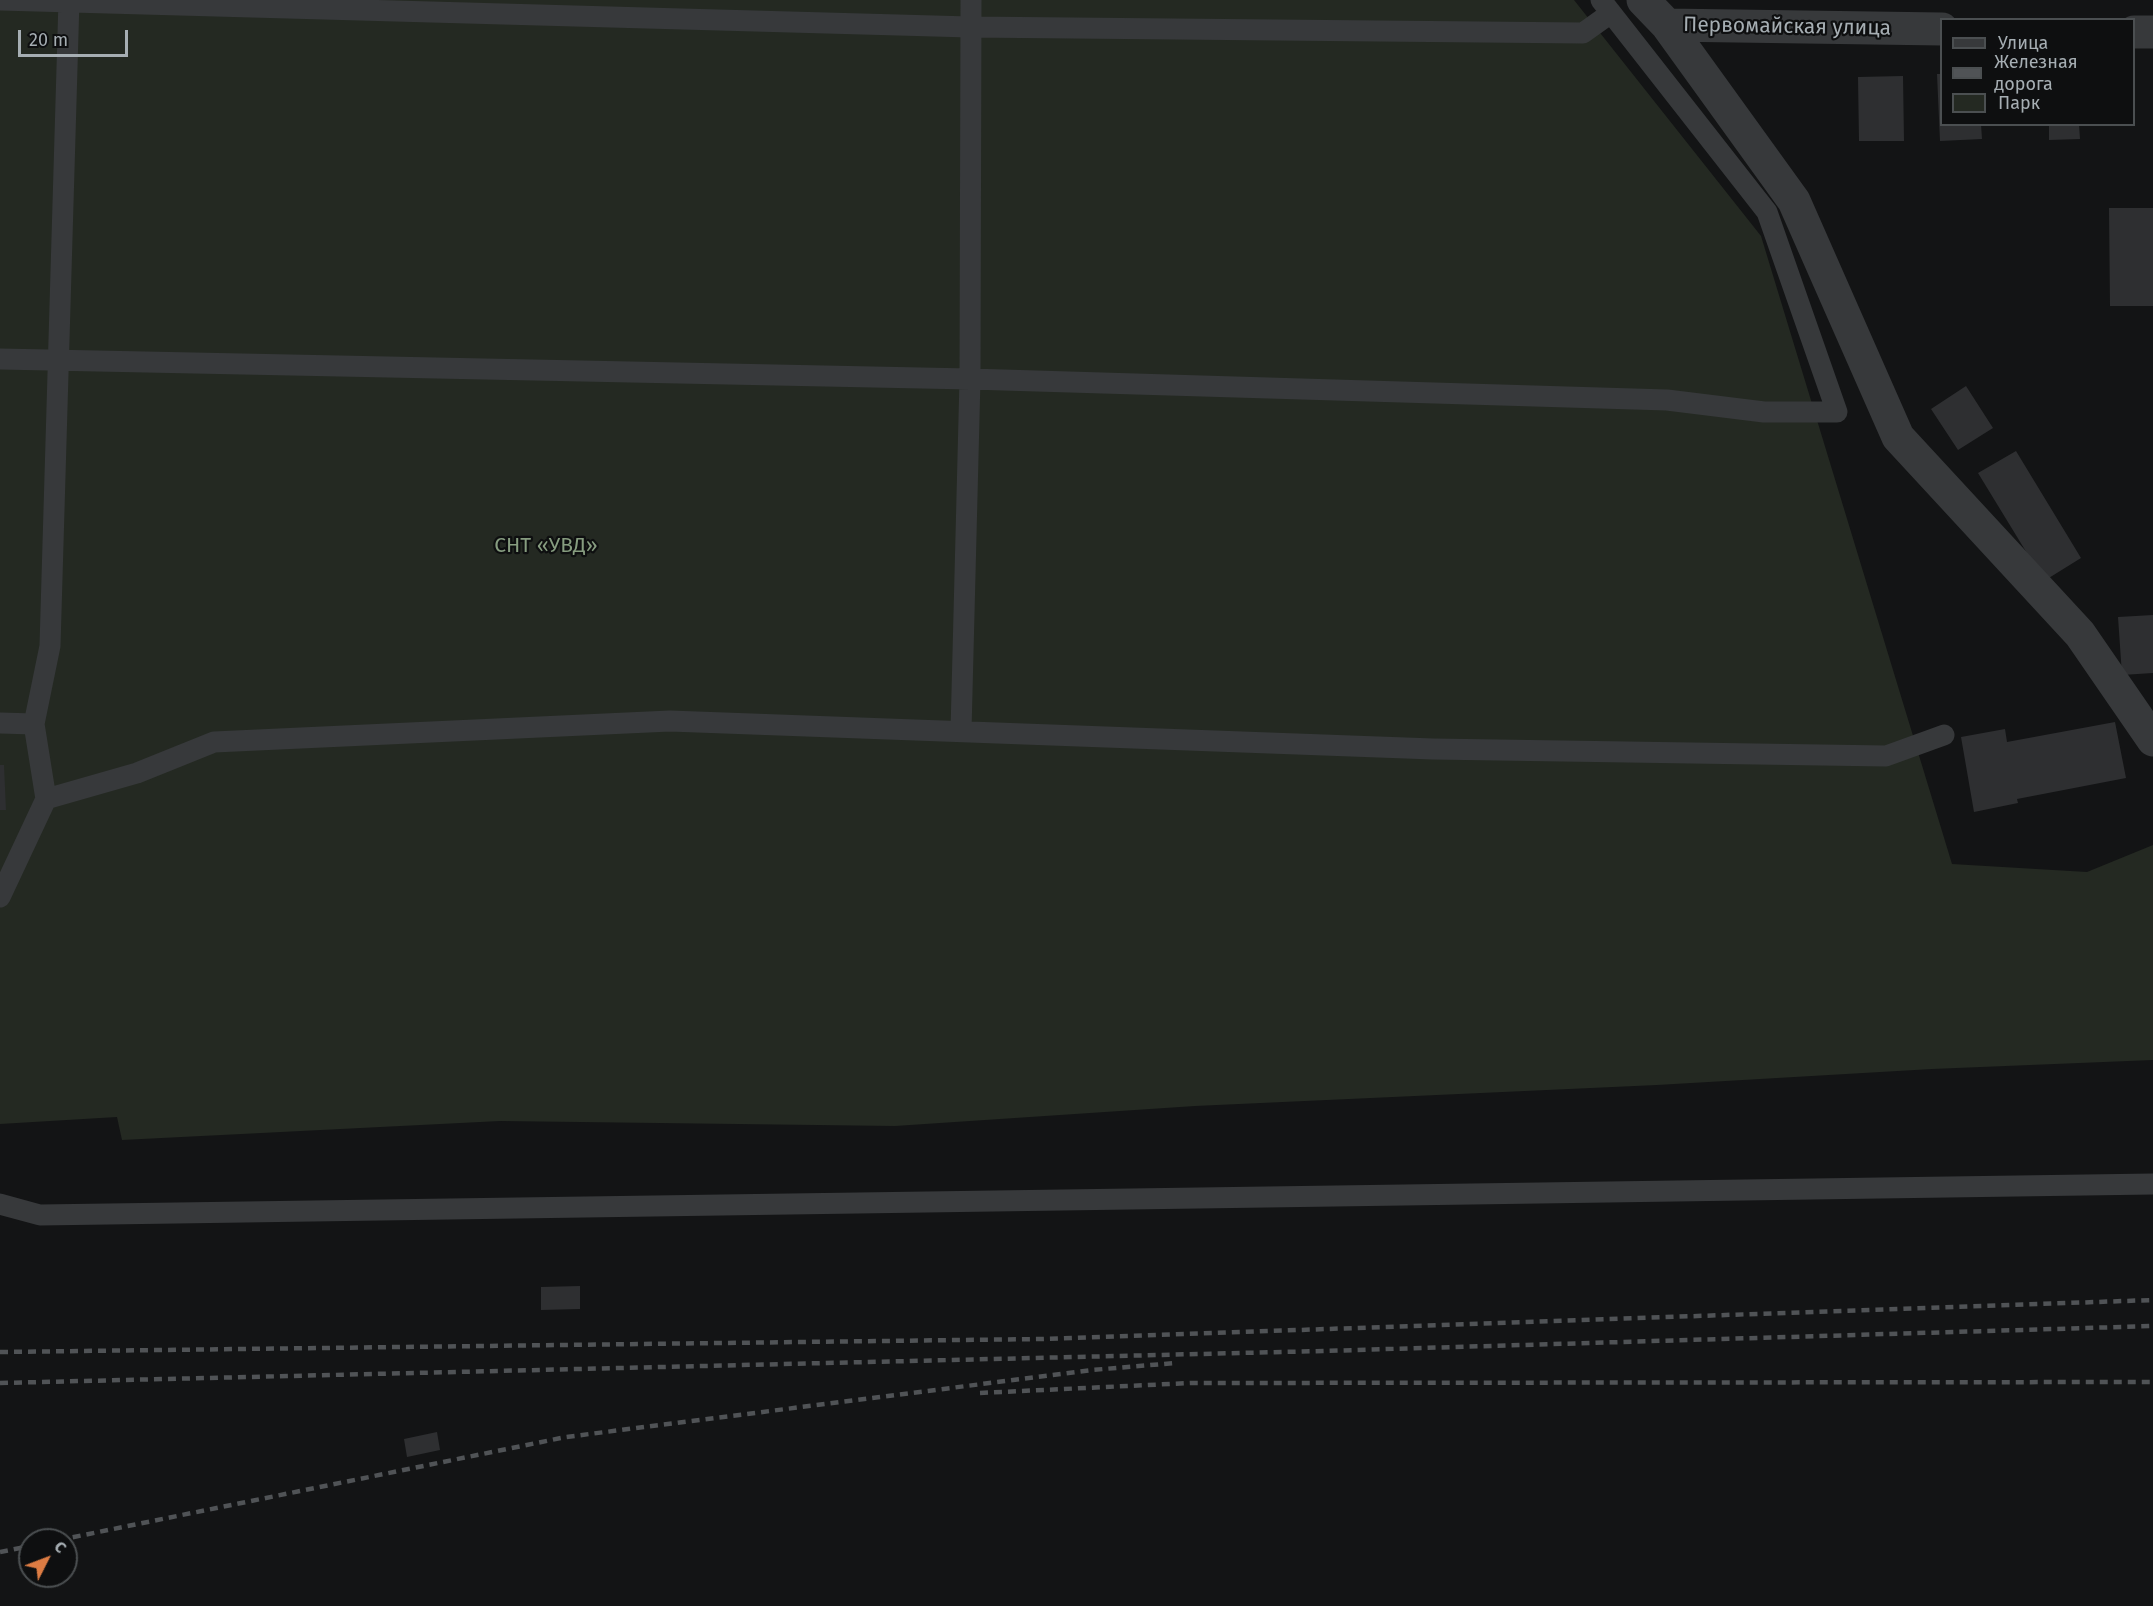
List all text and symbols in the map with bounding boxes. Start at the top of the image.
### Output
street label: Первомайская улица [1683,13,1891,41]
scale bar [21,18,130,56]
legend [1940,18,2135,126]
text: 20 m [29,29,68,51]
text: Улица [1998,32,2048,54]
text: Железная дорога [1994,51,2078,95]
text: Парк [1998,92,2040,114]
park label: СНТ «УВД» [494,533,598,559]
north arrow [18,1528,78,1588]
text: С [50,1537,70,1557]

